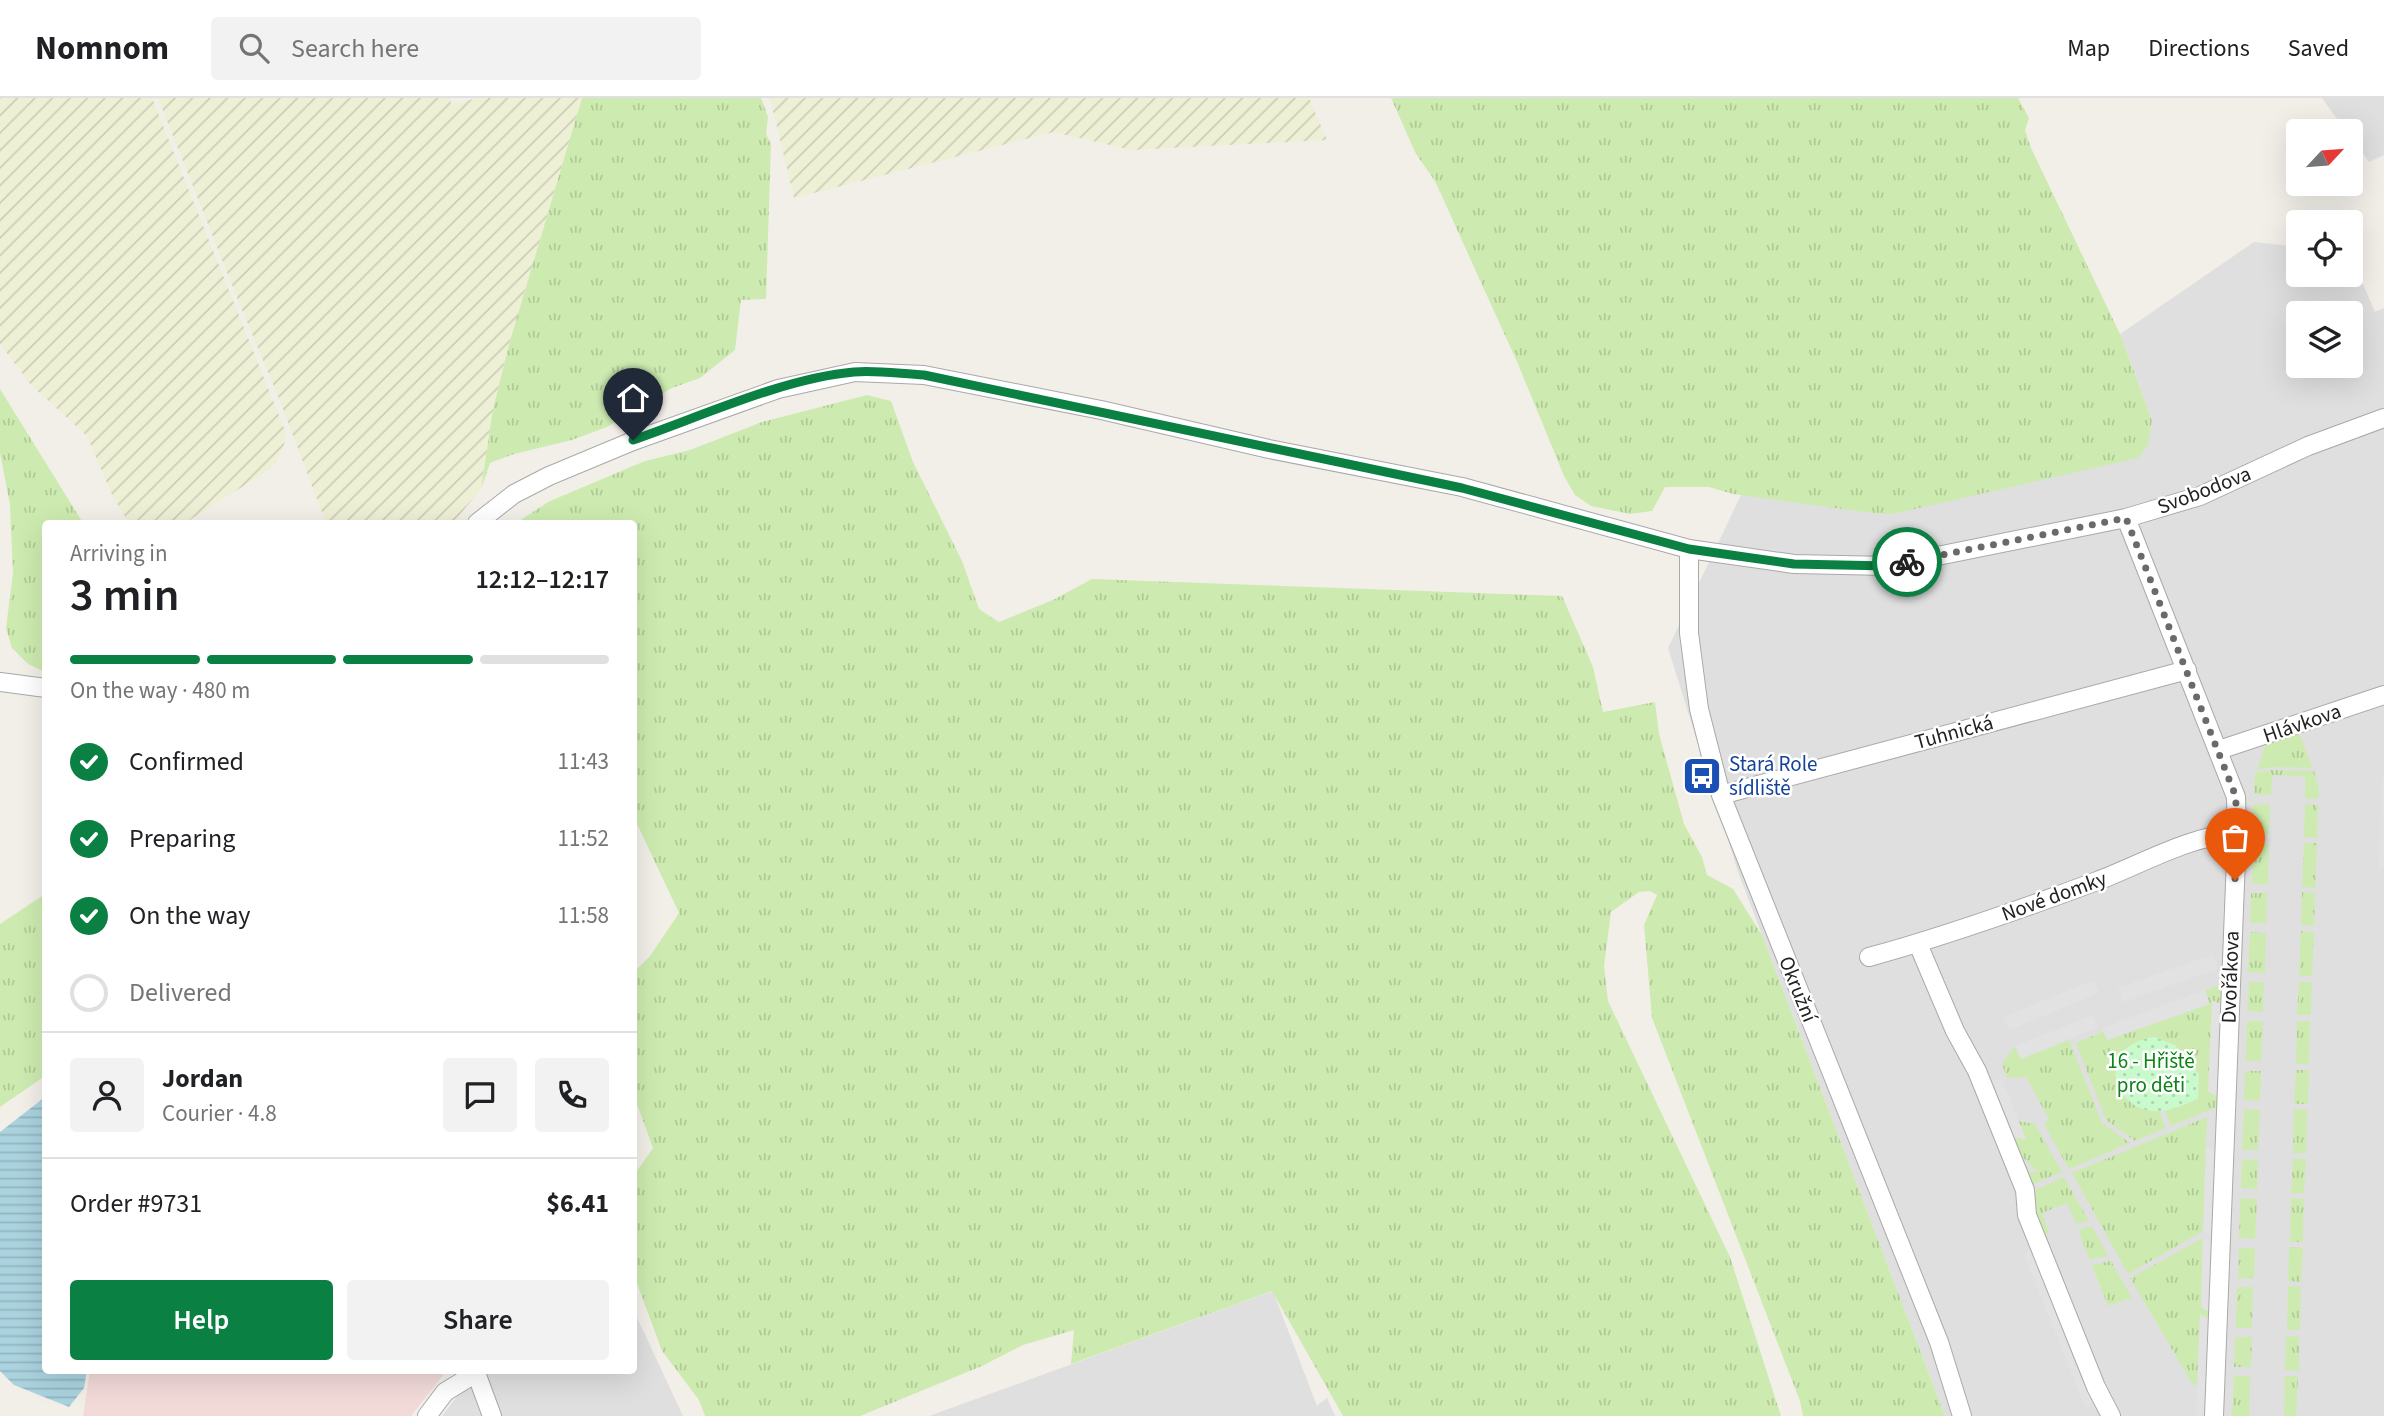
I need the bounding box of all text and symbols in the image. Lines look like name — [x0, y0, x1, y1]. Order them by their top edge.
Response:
search box — [211, 17, 701, 80]
text: Nomnom — [35, 25, 169, 72]
icon: search — [235, 29, 273, 67]
text: Search here — [291, 30, 419, 67]
text: Map — [2067, 31, 2110, 66]
text: Directions — [2148, 31, 2250, 66]
text: Saved — [2288, 31, 2349, 66]
north arrow — [2286, 119, 2362, 196]
map controls — [2286, 119, 2363, 378]
button: locate — [2286, 210, 2363, 287]
button: layers — [2286, 301, 2363, 378]
pin — [603, 368, 663, 440]
icon: home — [614, 379, 652, 417]
street label: Svobodova — [2153, 458, 2255, 522]
courier — [1872, 527, 1942, 597]
text: Arriving in — [70, 537, 168, 570]
icon: bike — [1888, 543, 1926, 581]
text: 12:12–12:17 — [476, 561, 609, 598]
text: 3 min — [70, 563, 179, 628]
text: On the way · 480 m — [70, 674, 250, 707]
street label: Hlávkova — [2259, 696, 2345, 750]
street label: Tuhnická — [1911, 707, 1997, 757]
icon: check — [70, 743, 108, 781]
text: Confirmed — [129, 743, 244, 780]
text: 11:43 — [558, 745, 609, 778]
place label: Stará Role sídliště — [1729, 749, 1817, 803]
bus stop icon: Stará Role sídliště — [1681, 755, 1723, 797]
pin — [2205, 808, 2265, 880]
icon: bag — [2216, 819, 2254, 857]
icon: check — [70, 820, 108, 858]
text: Preparing — [129, 820, 235, 857]
text: 11:52 — [558, 822, 609, 855]
street label: Nové domky — [1997, 863, 2111, 929]
icon: check — [70, 897, 108, 935]
text: On the way — [129, 897, 250, 934]
text: 11:58 — [558, 899, 609, 932]
street label: Dvořákova — [2213, 930, 2247, 1024]
street label: Okružní — [1771, 952, 1825, 1027]
text: Delivered — [129, 974, 232, 1011]
park label: 16 - Hřiště pro děti — [2107, 1046, 2195, 1100]
button: person — [70, 1058, 144, 1132]
button: chat — [443, 1058, 517, 1132]
button: phone — [535, 1058, 609, 1132]
text: Jordan — [162, 1060, 243, 1097]
text: Courier · 4.8 — [162, 1097, 277, 1130]
text: Order #9731 — [70, 1185, 202, 1222]
text: $6.41 — [546, 1185, 609, 1222]
button: Help — [70, 1280, 333, 1360]
button: Share — [347, 1280, 609, 1360]

